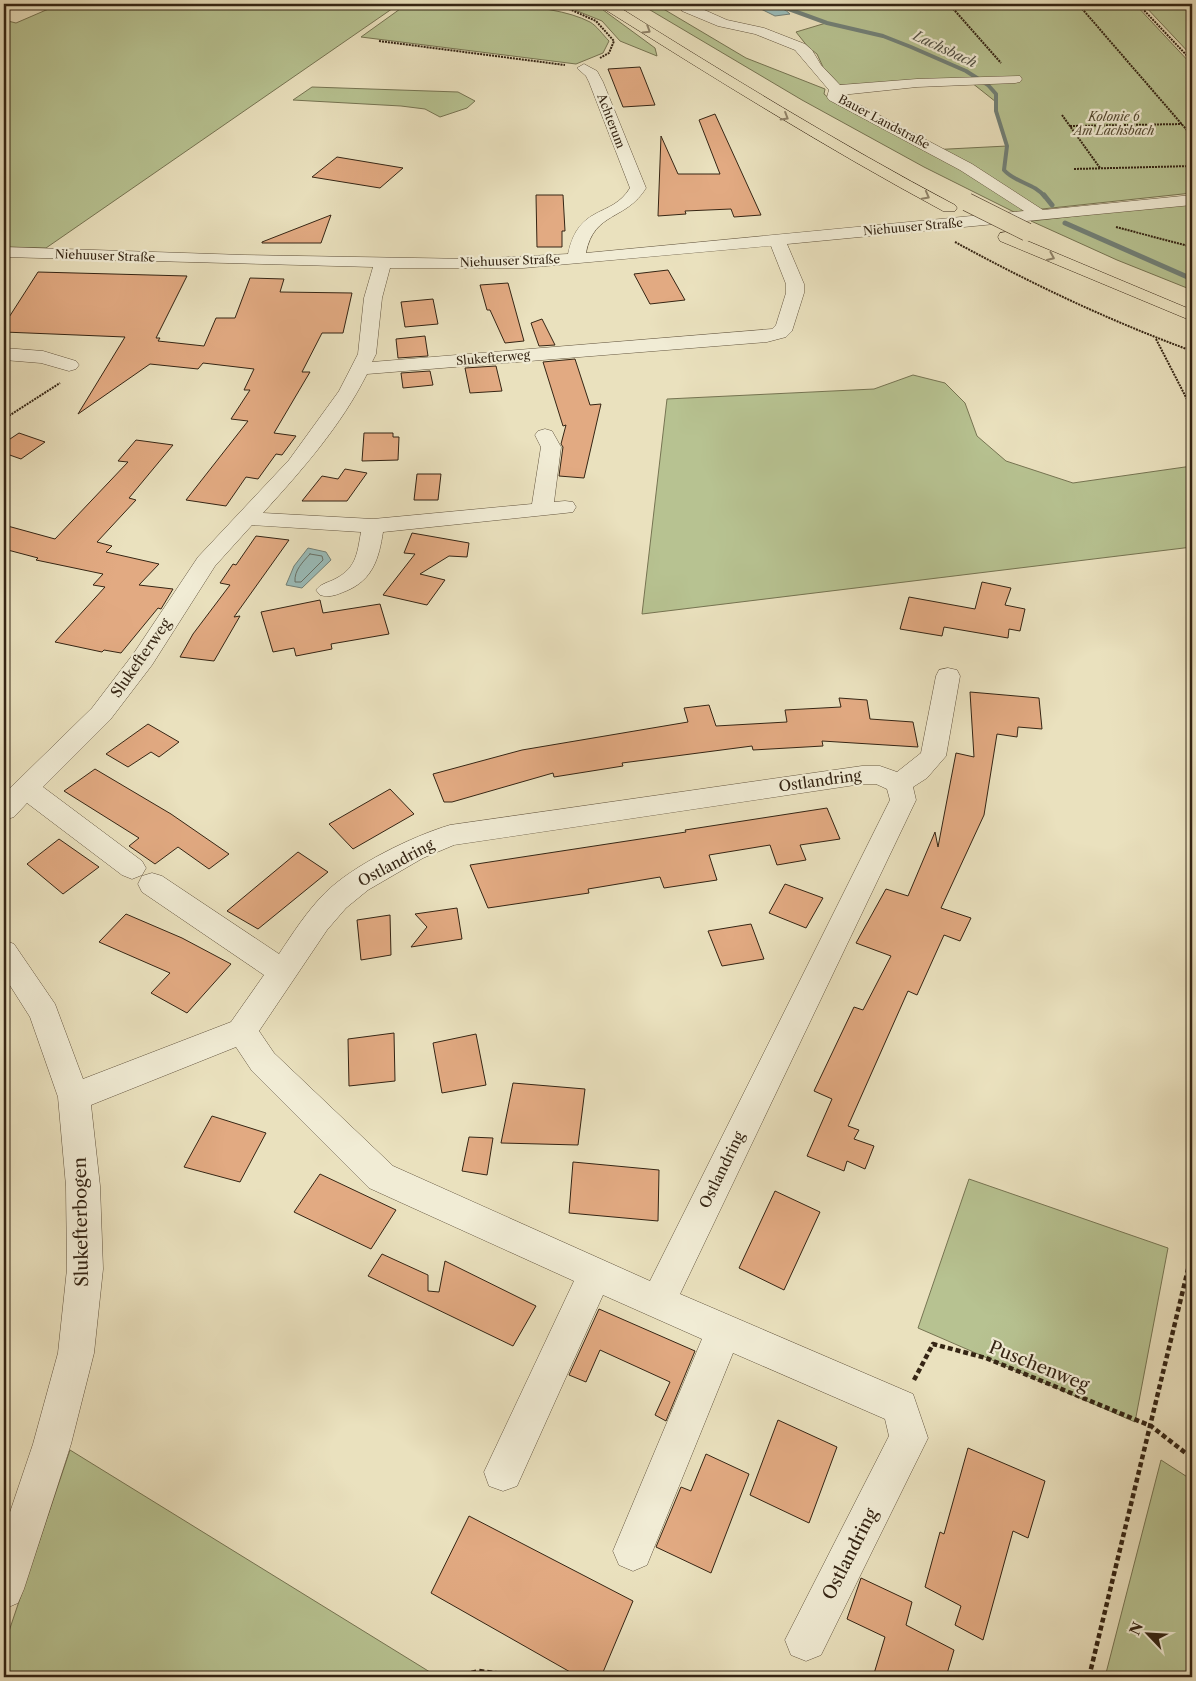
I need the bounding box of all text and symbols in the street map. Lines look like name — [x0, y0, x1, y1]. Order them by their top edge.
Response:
one-way arrow — [642, 24, 651, 33]
water label: Lachsbach — [909, 26, 980, 72]
street label: Achterum — [594, 91, 629, 150]
street label: Bauer Landstraße — [836, 91, 933, 152]
park label: Kolonie 6 Am Lachsbach — [1072, 109, 1154, 138]
one-way arrow — [779, 110, 788, 120]
one-way arrow — [921, 190, 930, 200]
street label: Niehuuser Straße — [862, 215, 964, 238]
street label: Niehuuser Straße — [55, 246, 156, 265]
one-way arrow — [1046, 250, 1055, 261]
street label: Niehuuser Straße — [460, 251, 561, 270]
street label: Slukefterweg — [455, 347, 531, 368]
street label: Slukefterweg — [106, 614, 175, 701]
street label: Ostlandring — [777, 765, 863, 796]
street label: Ostlandring — [355, 835, 437, 890]
street label: Ostlandring — [695, 1128, 748, 1211]
street label: Slukefterbogen — [69, 1157, 93, 1287]
street label: Puschenweg — [986, 1336, 1093, 1396]
street label: Ostlandring — [818, 1504, 883, 1604]
north arrow — [1124, 1608, 1174, 1658]
text: N — [1125, 1619, 1147, 1638]

